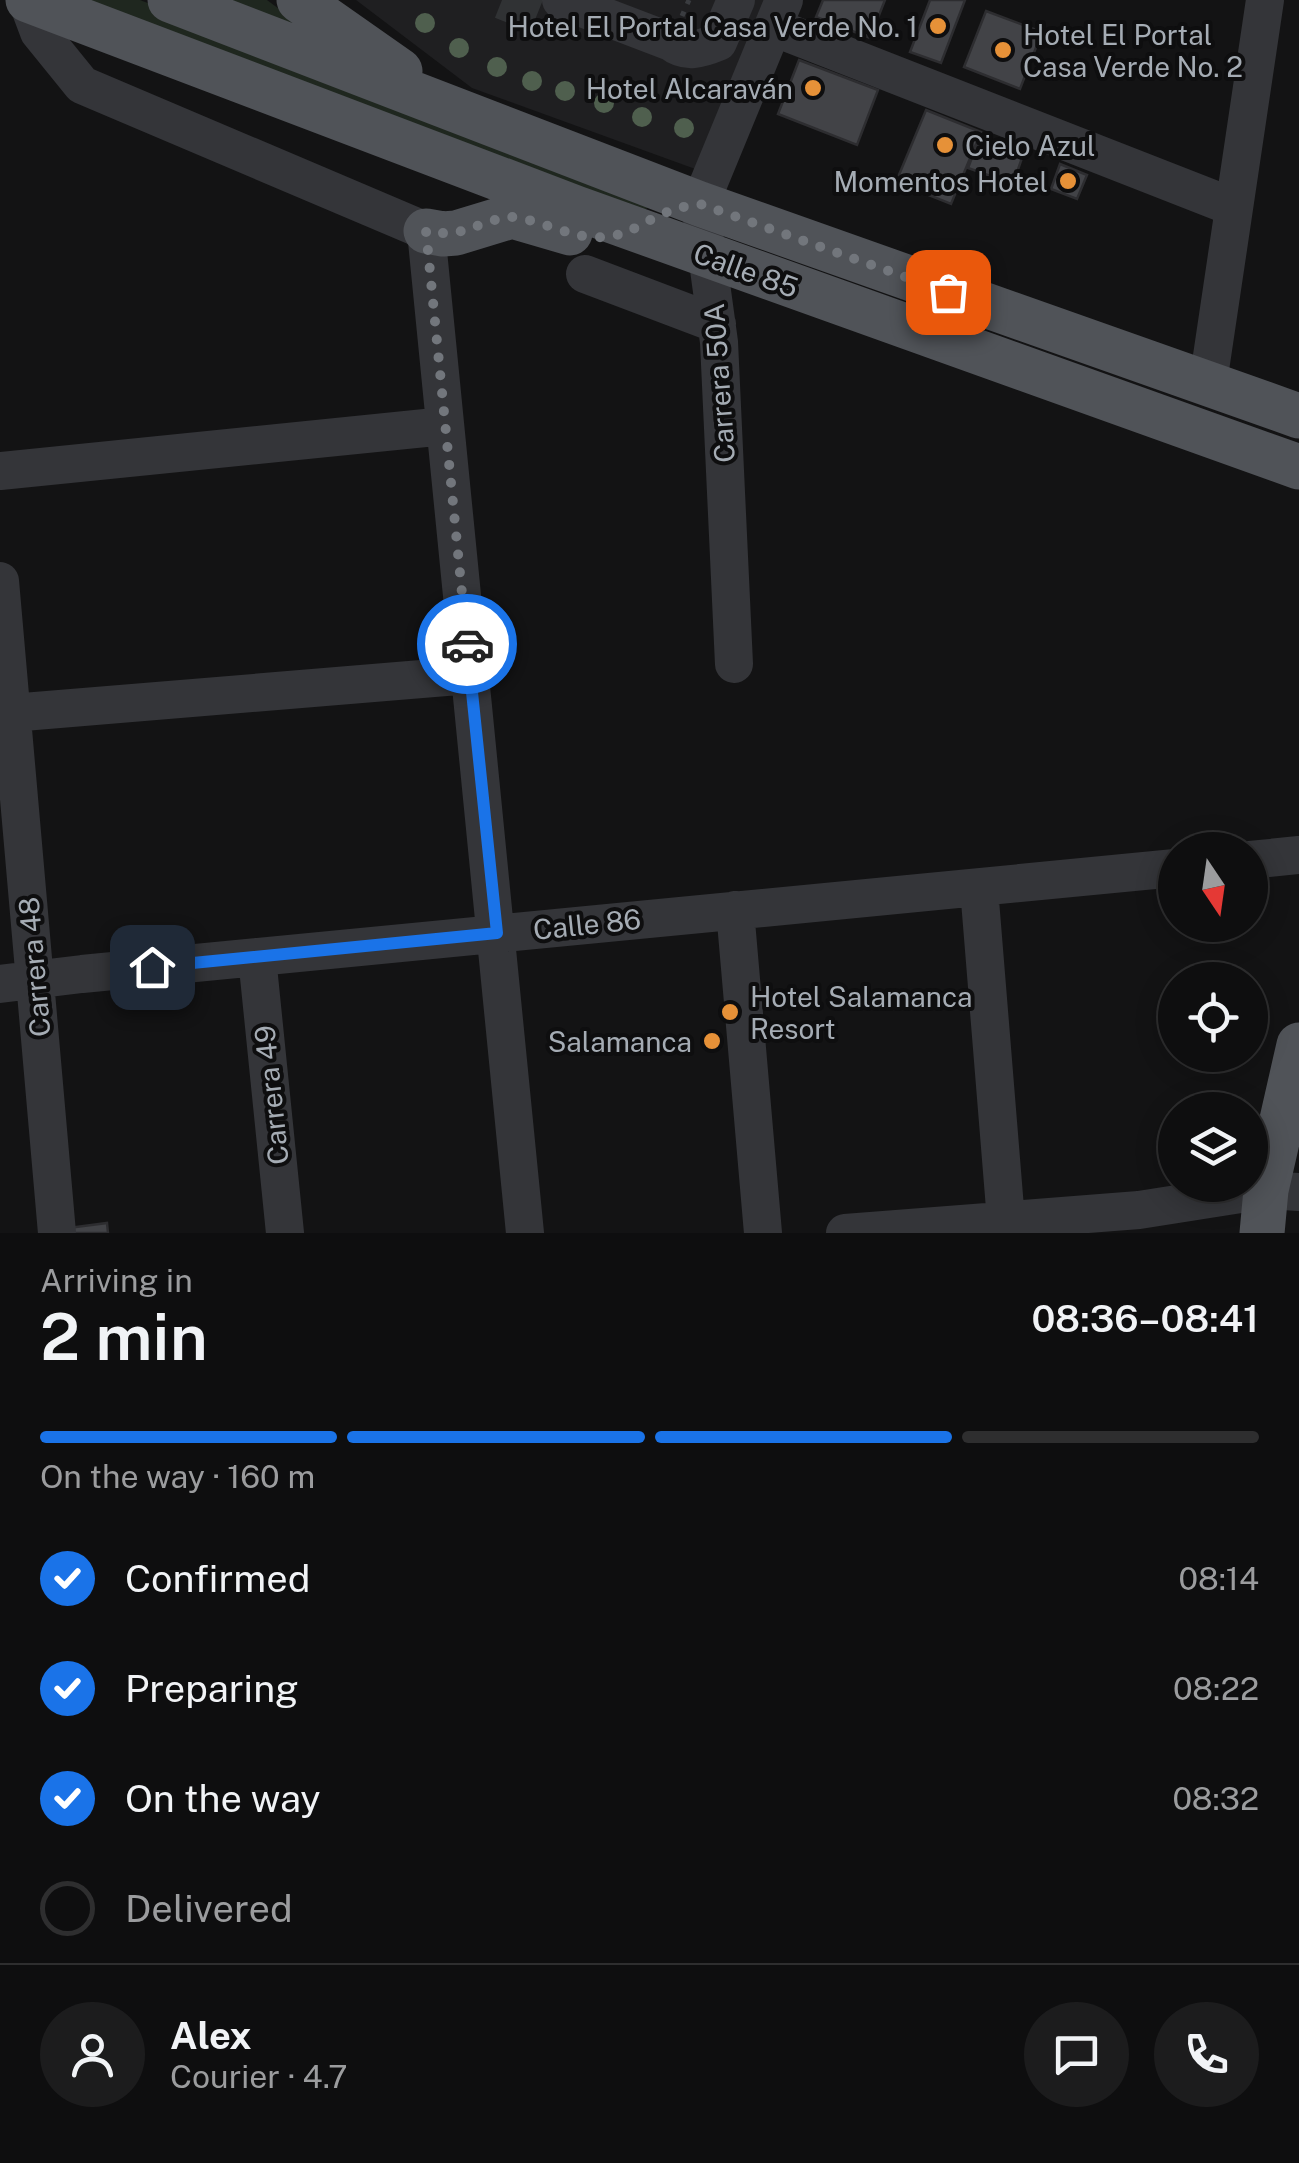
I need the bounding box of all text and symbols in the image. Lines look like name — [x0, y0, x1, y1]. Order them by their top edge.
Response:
place label: Hotel El Portal Casa Verde No. 1 — [507, 10, 918, 43]
marker: Hotel El Portal Casa Verde No. 1 — [927, 15, 949, 37]
place label: Hotel El Portal Casa Verde No. 2 — [1023, 18, 1243, 83]
marker: Hotel El Portal Casa Verde No. 2 — [992, 39, 1014, 61]
place label: Hotel Alcaraván — [586, 72, 793, 105]
marker: Hotel Alcaraván — [802, 77, 824, 99]
place label: Cielo Azul — [965, 129, 1096, 162]
marker: Cielo Azul — [934, 134, 956, 156]
place label: Momentos Hotel — [833, 165, 1048, 198]
marker: Momentos Hotel — [1057, 170, 1079, 192]
street label: Calle 85 — [689, 236, 803, 304]
pin — [906, 250, 991, 335]
icon: bag — [921, 265, 976, 320]
street label: Carrera 50A — [697, 302, 741, 464]
courier — [417, 594, 517, 694]
icon: car — [440, 617, 495, 672]
north arrow — [1158, 832, 1268, 942]
map controls — [1158, 832, 1268, 1202]
street label: Carrera 48 — [11, 896, 57, 1038]
street label: Calle 86 — [531, 902, 643, 946]
pin — [110, 925, 195, 1010]
icon: home — [125, 940, 180, 995]
button: locate — [1158, 962, 1268, 1072]
place label: Hotel Salamanca Resort — [750, 980, 972, 1045]
marker: Hotel Salamanca Resort — [719, 1001, 741, 1023]
street label: Carrera 49 — [247, 1024, 295, 1166]
place label: Salamanca — [548, 1025, 692, 1058]
marker: Salamanca — [701, 1030, 723, 1052]
button: layers — [1158, 1092, 1268, 1202]
text: Arriving in — [40, 1262, 193, 1299]
text: 08:36–08:41 — [1031, 1296, 1259, 1341]
text: 2 min — [40, 1298, 208, 1375]
text: On the way · 160 m — [40, 1458, 315, 1495]
icon: check — [40, 1551, 95, 1606]
text: Confirmed — [125, 1556, 310, 1601]
text: 08:14 — [1179, 1560, 1259, 1597]
icon: check — [40, 1661, 95, 1716]
text: Preparing — [125, 1666, 299, 1711]
text: 08:22 — [1173, 1670, 1259, 1707]
icon: check — [40, 1771, 95, 1826]
text: On the way — [125, 1776, 321, 1821]
text: 08:32 — [1172, 1780, 1259, 1817]
text: Delivered — [125, 1886, 293, 1931]
button: person — [40, 2002, 145, 2107]
button: chat — [1024, 2002, 1129, 2107]
button: phone — [1154, 2002, 1259, 2107]
text: Alex — [170, 2013, 252, 2058]
text: Courier · 4.7 — [170, 2058, 347, 2095]

